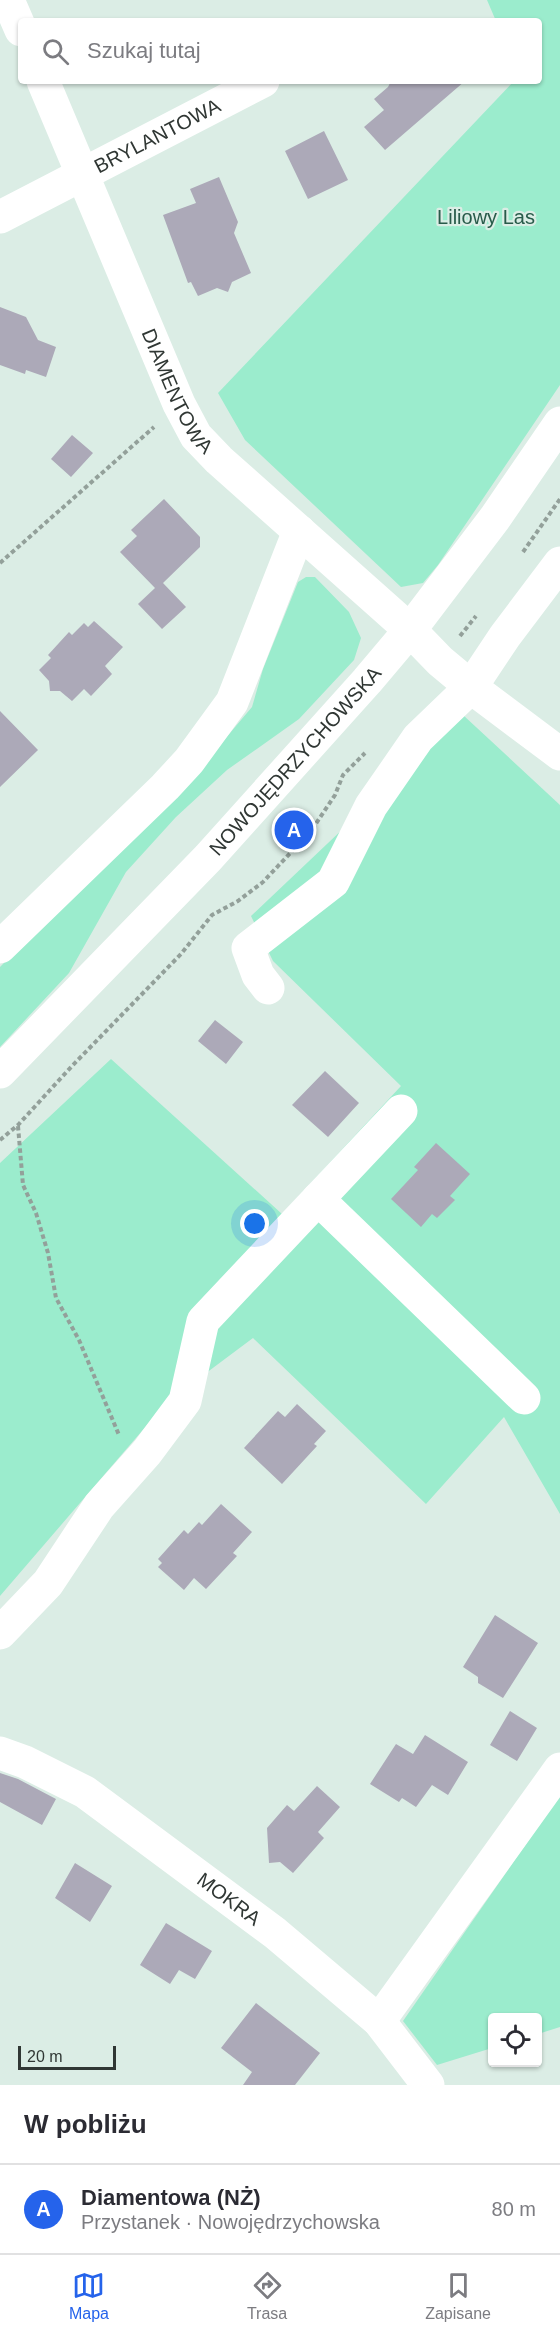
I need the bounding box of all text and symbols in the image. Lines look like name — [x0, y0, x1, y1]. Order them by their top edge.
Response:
search box — [18, 18, 542, 84]
icon: search — [39, 35, 72, 68]
text: Szukaj tutaj — [87, 38, 201, 63]
street label: BRYLANTOWA — [91, 94, 224, 177]
park label: Liliowy Las — [437, 206, 535, 228]
street label: DIAMENTOWA — [137, 325, 218, 458]
street label: NOWOJĘDRZYCHOWSKA — [204, 661, 386, 859]
pin: A — [274, 808, 314, 852]
your location — [240, 1209, 269, 1238]
street label: MOKRA — [193, 1868, 266, 1930]
map controls — [488, 2013, 542, 2067]
button: locate — [488, 2013, 542, 2067]
scale bar — [18, 2043, 116, 2070]
text: 20 m — [27, 2048, 63, 2065]
text: W pobliżu — [24, 2109, 147, 2139]
text: Diamentowa (NŻ) — [81, 2185, 261, 2210]
text: A — [36, 2198, 51, 2220]
text: 80 m — [492, 2198, 536, 2220]
text: Przystanek · Nowojędrzychowska — [81, 2211, 380, 2233]
tab: Mapa — [69, 2269, 109, 2323]
tab: Trasa — [247, 2269, 287, 2323]
tab: Zapisane — [425, 2269, 491, 2323]

